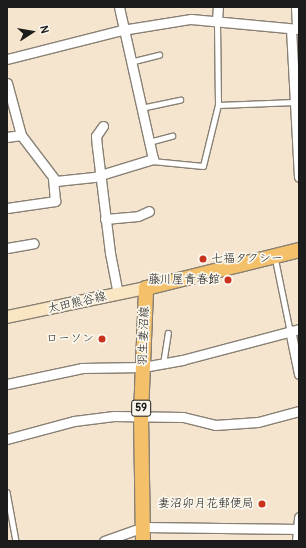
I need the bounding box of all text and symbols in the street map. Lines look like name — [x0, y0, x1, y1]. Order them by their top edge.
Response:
north arrow — [12, 12, 52, 52]
text: N — [37, 24, 51, 34]
place label: 七福タクシー — [211, 252, 283, 266]
marker: 七福タクシー — [198, 254, 208, 264]
place label: 藤川屋青春館 — [148, 273, 220, 287]
marker: 藤川屋青春館 — [223, 275, 233, 285]
street label: 太田熊谷線 — [46, 289, 108, 317]
street label: 羽生妻沼線 — [136, 306, 152, 366]
place label: ローソン — [46, 332, 94, 346]
marker: ローソン — [97, 334, 107, 344]
road number: 59 — [131, 399, 151, 417]
place label: 妻沼卯月花郵便局 — [158, 497, 254, 511]
marker: 妻沼卯月花郵便局 — [257, 499, 267, 509]

